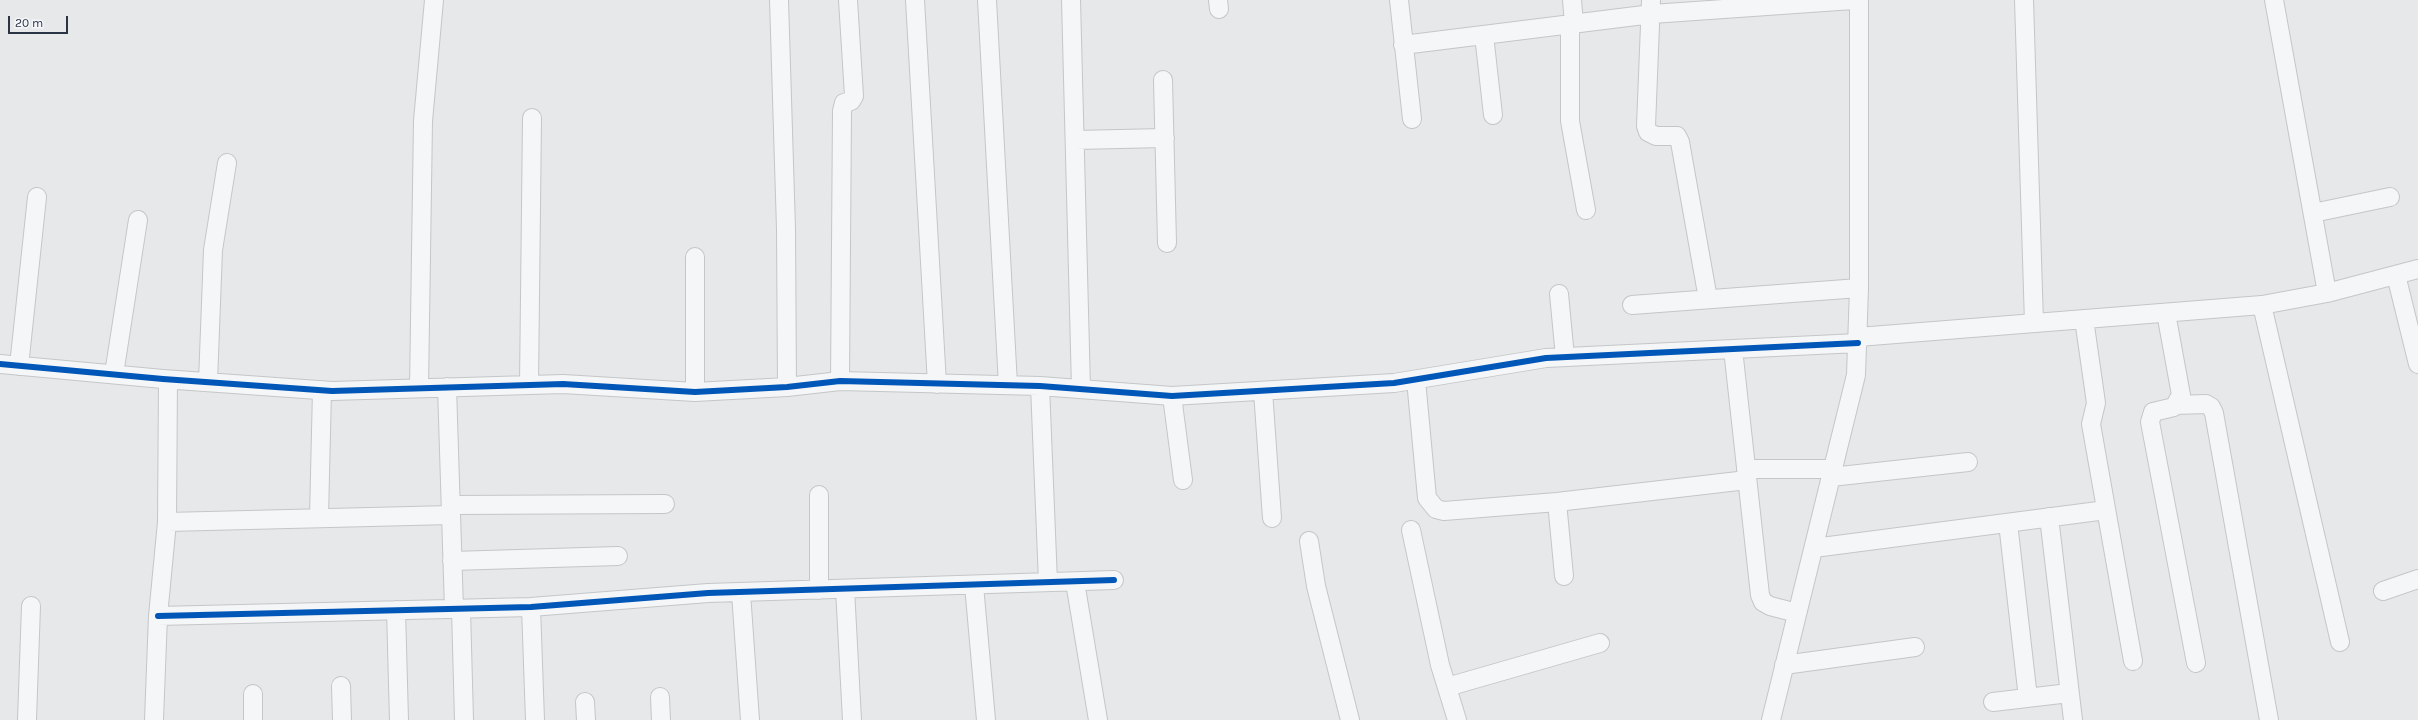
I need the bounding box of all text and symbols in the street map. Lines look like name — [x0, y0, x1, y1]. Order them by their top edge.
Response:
scale bar — [10, 8, 70, 34]
text: 20 m — [15, 16, 43, 30]

